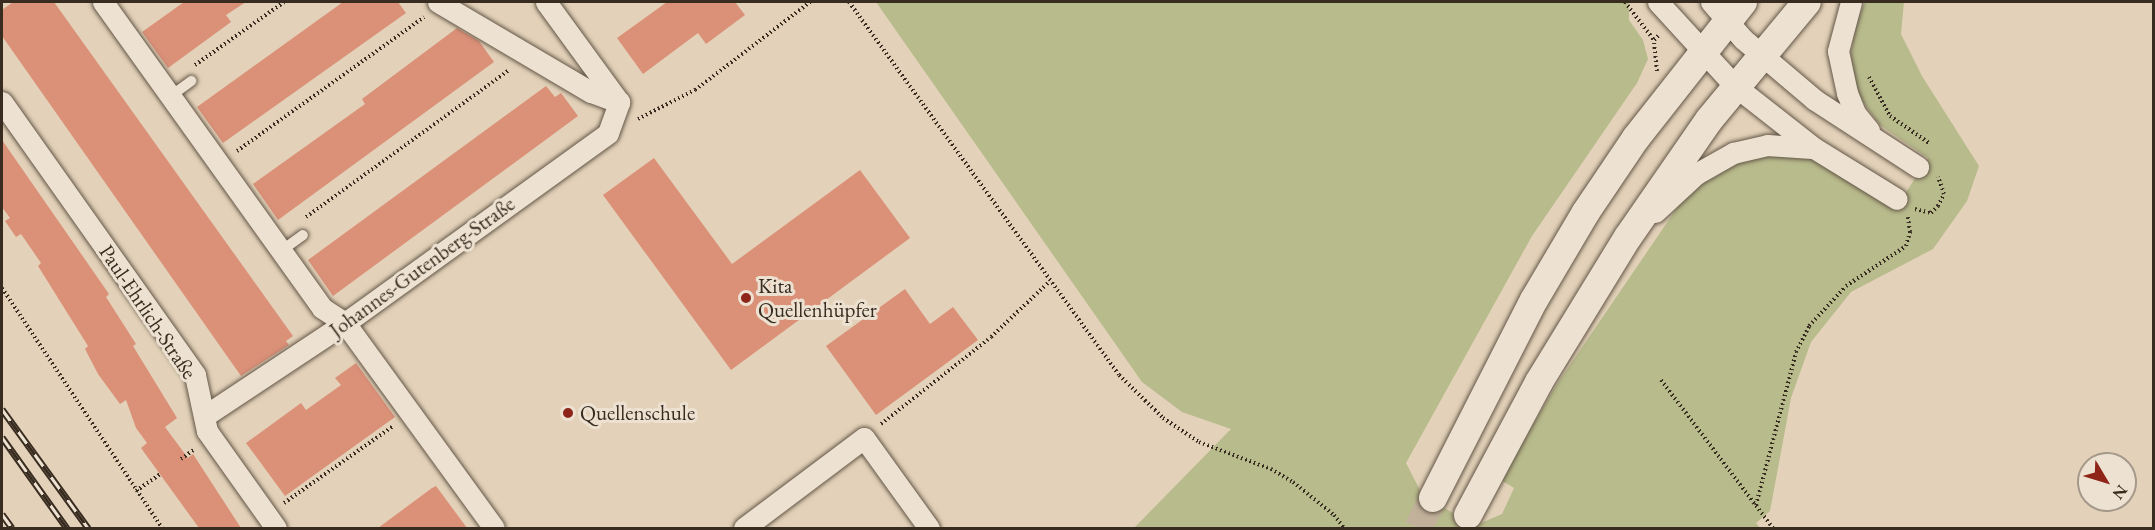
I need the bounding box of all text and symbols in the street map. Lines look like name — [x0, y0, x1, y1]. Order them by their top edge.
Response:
street label: Johannes-Gutenberg-Straße — [324, 191, 520, 343]
street label: Paul-Ehrlich-Straße — [94, 240, 202, 384]
place label: Kita Quellenhüpfer — [758, 273, 877, 323]
marker: Kita Quellenhüpfer — [739, 291, 753, 305]
place label: Quellenschule — [580, 400, 695, 426]
marker: Quellenschule — [561, 406, 575, 420]
north arrow — [2077, 452, 2137, 512]
text: N — [2108, 481, 2132, 504]

